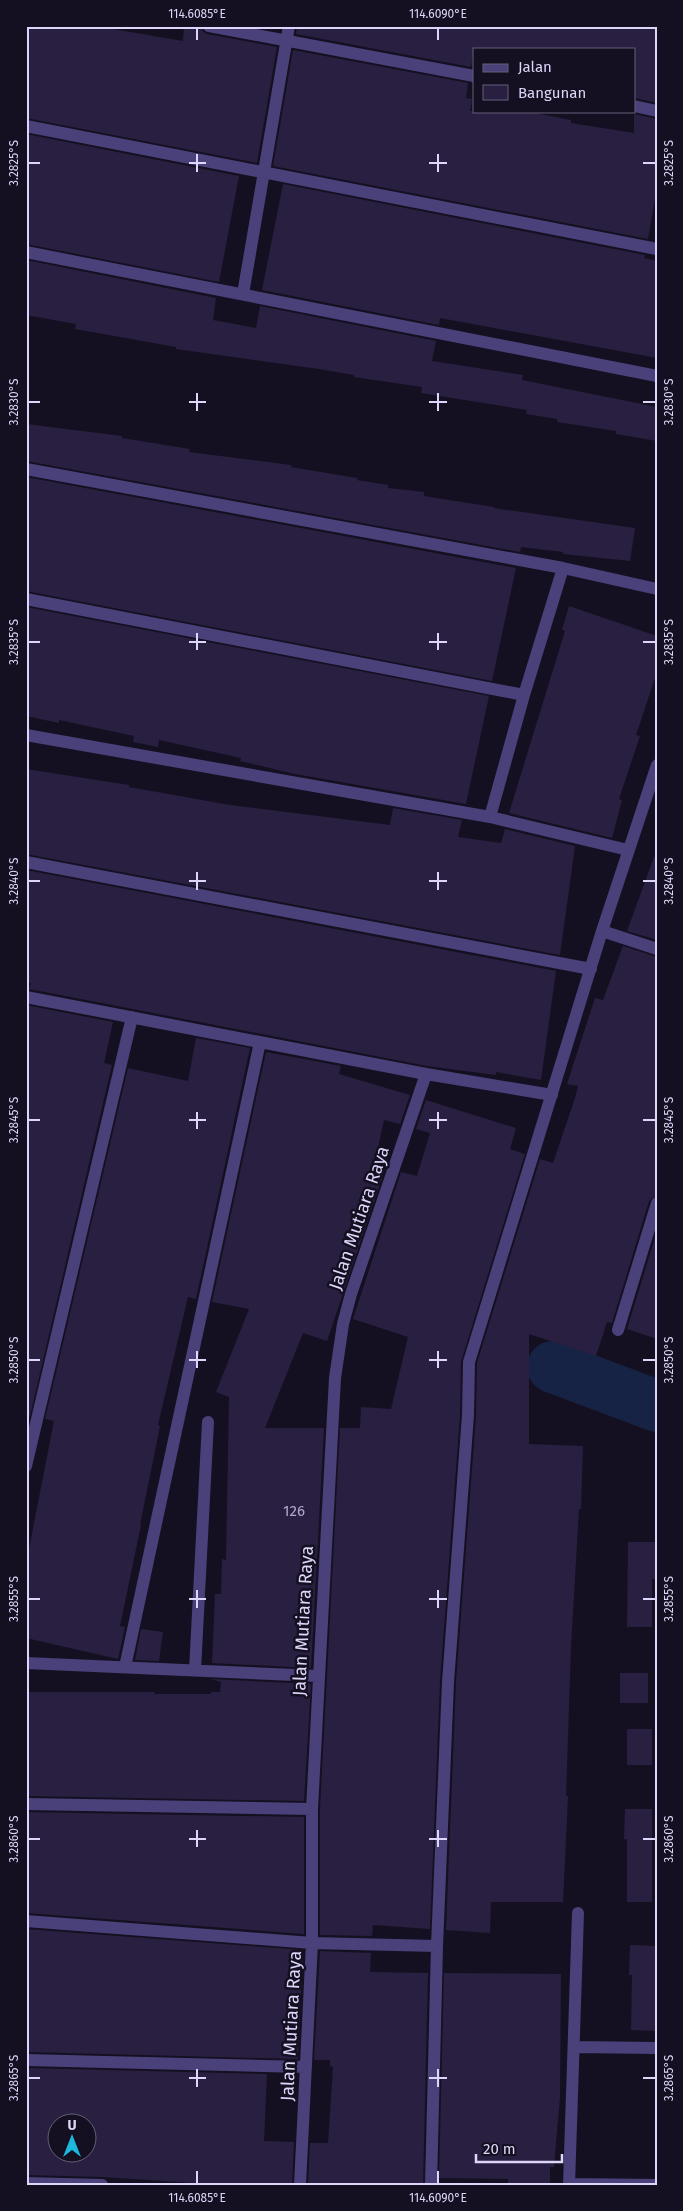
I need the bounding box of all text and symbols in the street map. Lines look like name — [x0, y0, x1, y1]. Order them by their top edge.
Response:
text: 114.6085°E — [168, 7, 226, 21]
text: 114.6090°E — [409, 7, 467, 21]
legend — [473, 48, 636, 112]
text: Jalan — [518, 58, 552, 76]
text: Bangunan — [518, 84, 586, 102]
text: 3.2825°S — [7, 140, 21, 186]
text: 3.2825°S — [662, 140, 676, 186]
text: 3.2830°S — [7, 378, 21, 425]
text: 3.2830°S — [662, 378, 676, 425]
text: 3.2835°S — [7, 618, 21, 665]
text: 3.2835°S — [662, 618, 676, 665]
text: 3.2840°S — [7, 857, 21, 905]
text: 3.2840°S — [662, 857, 676, 905]
text: 3.2845°S — [7, 1096, 21, 1143]
text: 3.2845°S — [662, 1096, 676, 1143]
street label: Jalan Mutiara Raya — [324, 1143, 394, 1293]
text: 3.2850°S — [7, 1336, 21, 1383]
text: 3.2850°S — [662, 1336, 676, 1383]
house number: 126 — [283, 1502, 305, 1520]
street label: Jalan Mutiara Raya — [288, 1545, 318, 1697]
text: 3.2855°S — [7, 1576, 21, 1622]
text: 3.2855°S — [662, 1576, 676, 1622]
text: 3.2860°S — [7, 1815, 21, 1863]
text: 3.2860°S — [662, 1815, 676, 1863]
street label: Jalan Mutiara Raya — [276, 1950, 306, 2102]
text: 3.2865°S — [7, 2054, 21, 2101]
text: 3.2865°S — [662, 2054, 676, 2101]
north arrow — [48, 2114, 98, 2164]
text: U — [67, 2117, 77, 2134]
scale bar — [476, 2131, 562, 2163]
text: 20 m — [483, 2140, 516, 2158]
text: 114.6085°E — [168, 2191, 226, 2205]
text: 114.6090°E — [409, 2191, 467, 2205]

